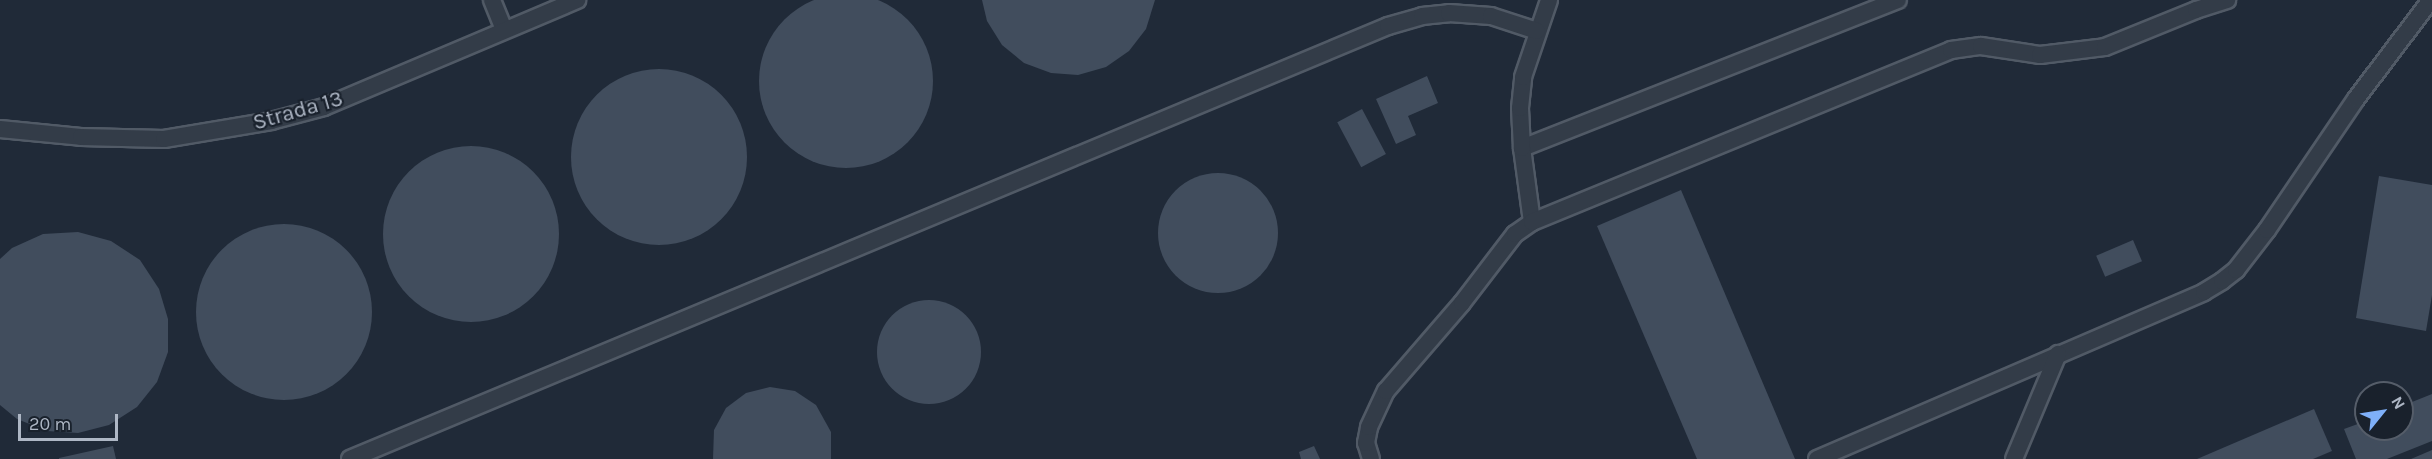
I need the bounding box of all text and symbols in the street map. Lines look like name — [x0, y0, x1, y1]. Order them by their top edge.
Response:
street label: Strada 13 — [250, 86, 346, 136]
north arrow — [2354, 381, 2414, 441]
text: N — [2387, 393, 2409, 412]
scale bar — [21, 402, 122, 440]
text: 20 m — [29, 413, 71, 435]

